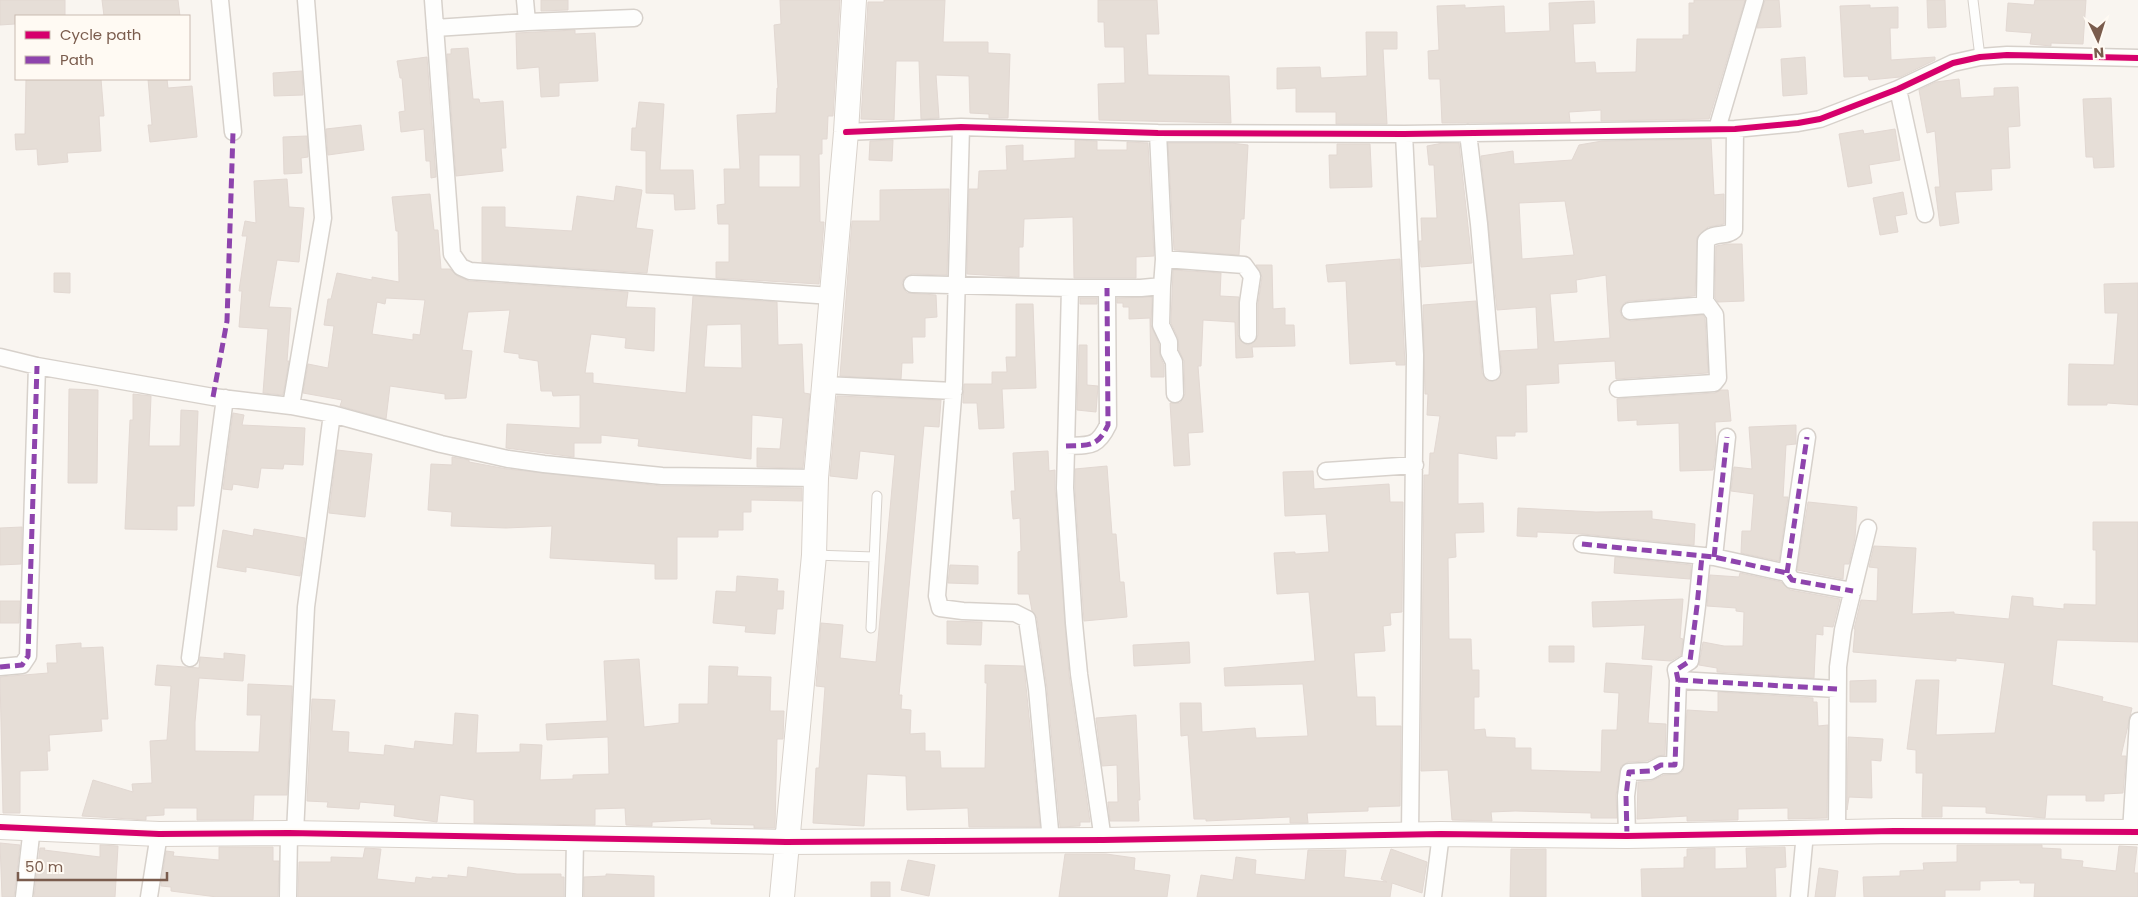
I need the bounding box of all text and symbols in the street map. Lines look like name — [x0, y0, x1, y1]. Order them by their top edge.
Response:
legend — [15, 15, 190, 80]
north arrow — [2073, 15, 2123, 65]
text: Cycle path — [60, 24, 141, 45]
text: N — [2093, 43, 2105, 63]
text: Path — [60, 49, 94, 70]
scale bar — [18, 850, 166, 882]
text: 50 m — [25, 856, 63, 877]

